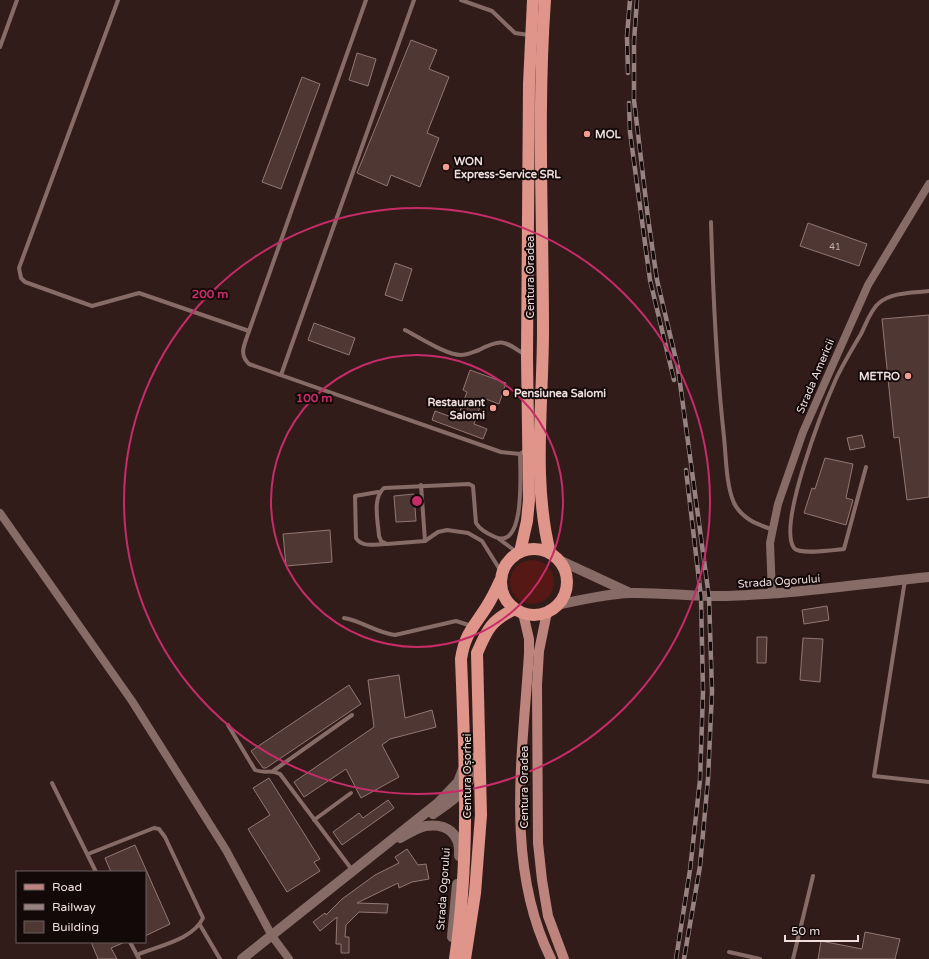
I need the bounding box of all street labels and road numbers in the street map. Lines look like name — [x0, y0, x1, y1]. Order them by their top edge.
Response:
street label: Centura Oradea — [524, 236, 537, 319]
street label: Strada Americii — [794, 337, 837, 415]
street label: Strada Ogorului — [737, 572, 821, 591]
street label: Centura Oșorhei — [461, 733, 474, 819]
street label: Centura Oradea — [518, 746, 531, 829]
street label: Strada Ogorului — [434, 847, 453, 931]

